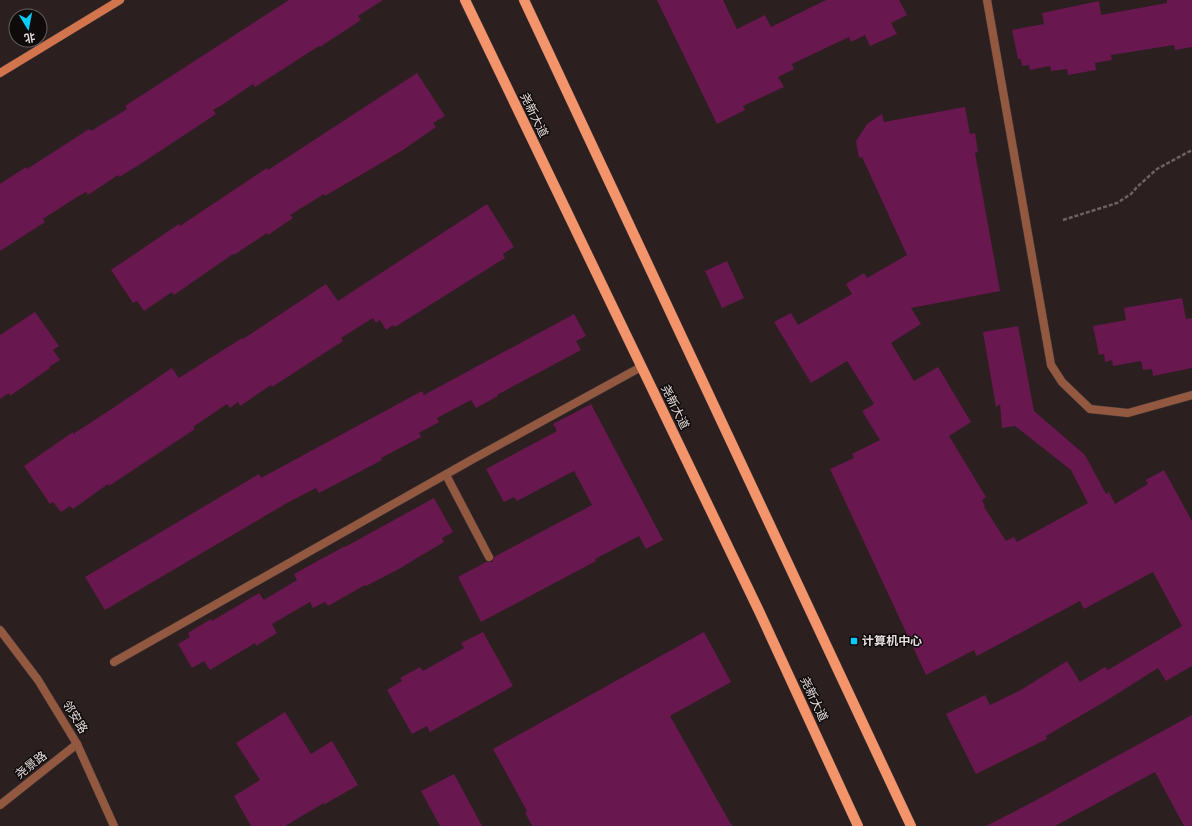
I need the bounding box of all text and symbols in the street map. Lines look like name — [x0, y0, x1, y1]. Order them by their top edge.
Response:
north arrow — [8, 8, 48, 48]
text: 北 — [23, 30, 36, 46]
street label: 尧新大道 — [517, 90, 552, 140]
street label: 尧新大道 — [658, 382, 693, 432]
place label: 计算机中心 — [862, 633, 922, 648]
marker: 计算机中心 — [849, 636, 859, 646]
street label: 尧新大道 — [798, 674, 831, 724]
street label: 邻安路 — [60, 697, 91, 736]
street label: 尧景路 — [12, 748, 49, 782]

